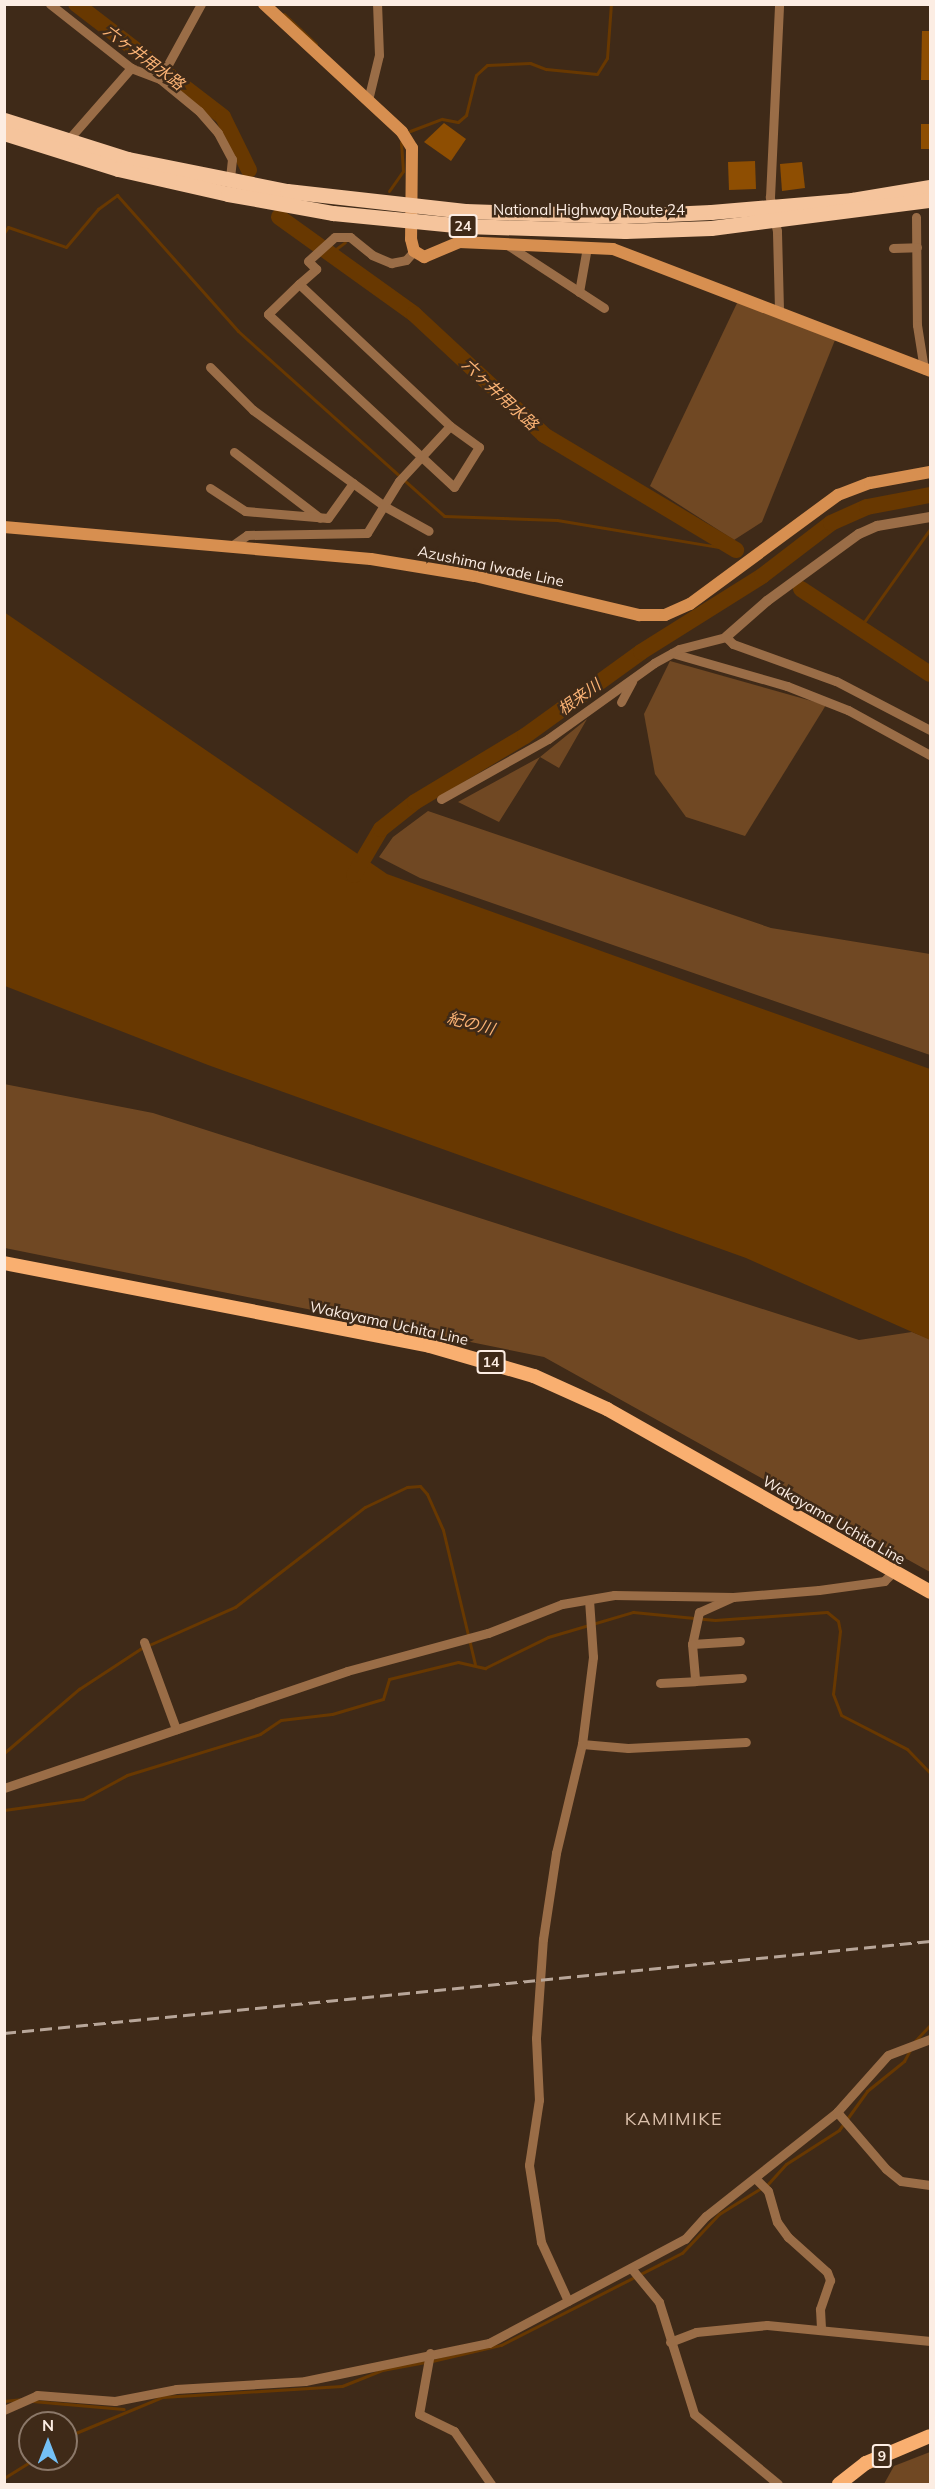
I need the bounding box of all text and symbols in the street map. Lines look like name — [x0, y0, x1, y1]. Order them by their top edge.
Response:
water label: 六ヶ井用水路 — [100, 20, 188, 94]
street label: National Highway Route 24 — [493, 201, 685, 219]
road number: 24 — [448, 215, 478, 237]
water label: 六ヶ井用水路 — [458, 354, 542, 434]
street label: Azushima Iwade Line — [416, 542, 566, 590]
water label: 根来川 — [554, 675, 604, 719]
water label: 紀の川 — [445, 1008, 497, 1038]
street label: Wakayama Uchita Line — [308, 1297, 470, 1349]
road number: 14 — [476, 1351, 506, 1373]
street label: Wakayama Uchita Line — [759, 1472, 909, 1568]
district label: KAMIMIKE — [625, 2108, 723, 2130]
north arrow — [18, 2411, 78, 2471]
text: N — [42, 2415, 54, 2435]
road number: 9 — [872, 2445, 892, 2467]

